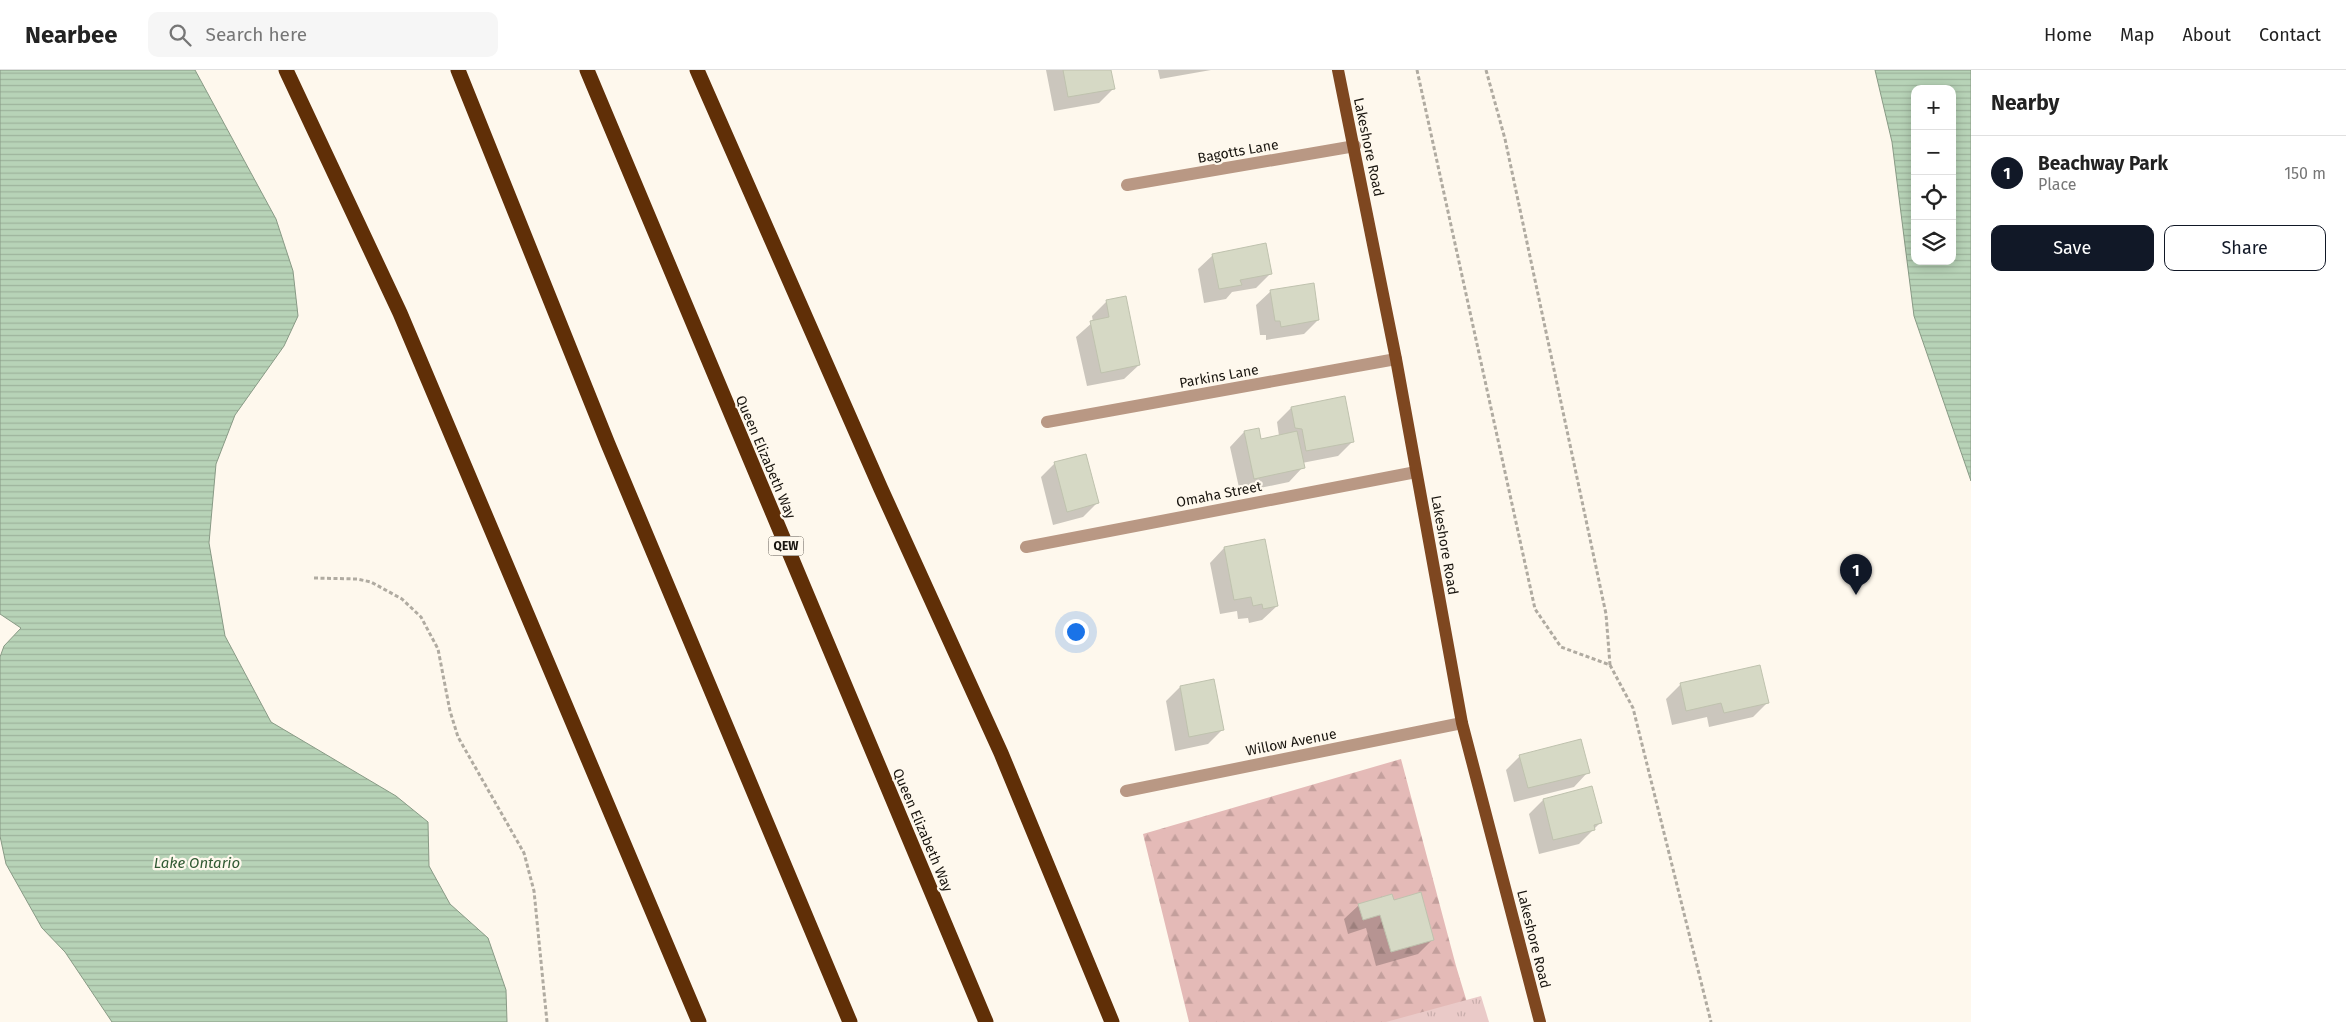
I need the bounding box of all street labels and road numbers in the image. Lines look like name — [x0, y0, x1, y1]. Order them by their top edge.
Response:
street label: Lakeshore Road — [1350, 96, 1387, 198]
street label: Bagotts Lane — [1196, 136, 1280, 167]
street label: Parkins Lane — [1178, 361, 1260, 392]
street label: Queen Elizabeth Way — [732, 393, 799, 522]
street label: Omaha Street — [1175, 478, 1264, 511]
street label: Lakeshore Road — [1427, 494, 1462, 596]
road number: QEW — [768, 536, 804, 556]
street label: Willow Avenue — [1244, 725, 1338, 760]
street label: Queen Elizabeth Way — [889, 766, 956, 895]
street label: Lakeshore Road — [1513, 888, 1554, 990]

